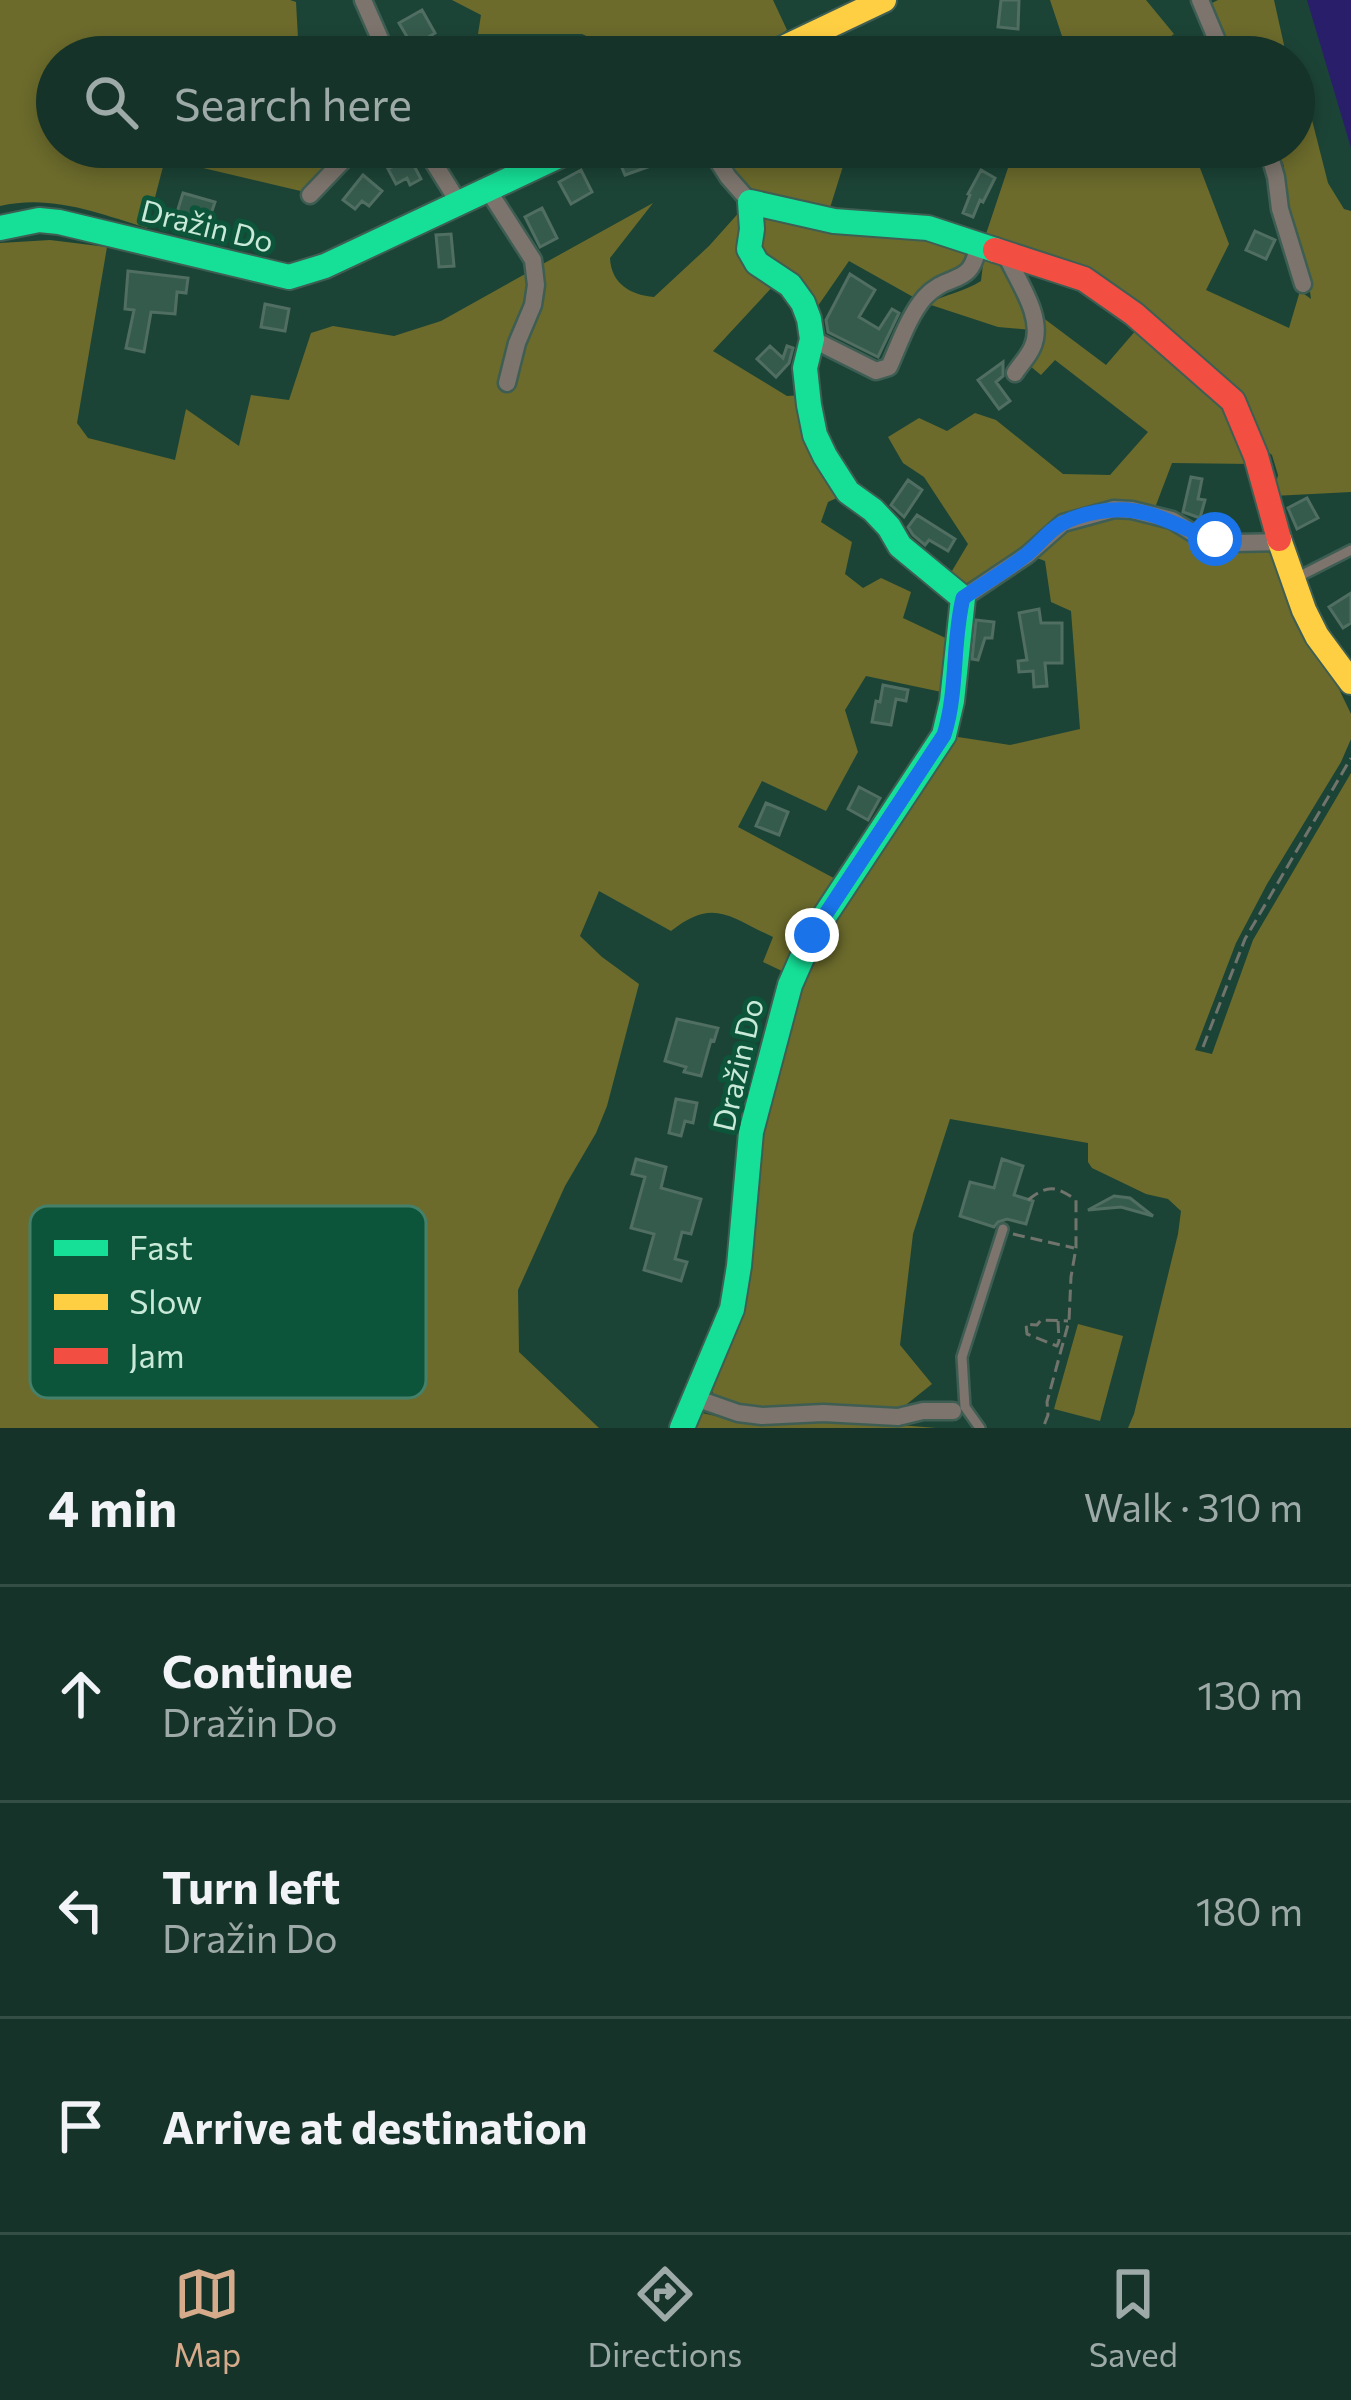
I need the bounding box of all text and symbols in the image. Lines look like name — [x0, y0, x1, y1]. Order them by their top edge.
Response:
search box — [36, 36, 1315, 168]
icon: search — [78, 69, 144, 135]
text: Search here — [174, 75, 412, 130]
street label: Dražin Do — [138, 190, 278, 259]
route start — [1188, 512, 1242, 566]
route end — [785, 908, 839, 962]
street label: Dražin Do — [703, 994, 770, 1134]
legend — [30, 1206, 426, 1398]
text: Fast — [129, 1226, 193, 1267]
text: Slow — [129, 1280, 202, 1321]
text: Jam — [129, 1334, 185, 1375]
text: 4 min — [48, 1475, 177, 1538]
text: Walk · 310 m — [1084, 1482, 1303, 1530]
text: Continue — [162, 1642, 353, 1697]
icon: ahead — [48, 1661, 114, 1727]
text: 130 m — [1197, 1670, 1303, 1718]
text: Dražin Do — [162, 1697, 338, 1745]
text: Turn left — [162, 1858, 340, 1913]
icon: left — [48, 1877, 114, 1943]
text: 180 m — [1196, 1886, 1303, 1934]
text: Dražin Do — [162, 1913, 338, 1961]
icon: arrive — [48, 2093, 114, 2159]
text: Arrive at destination — [162, 2098, 588, 2153]
tab: Map — [173, 2261, 241, 2374]
tab: Directions — [588, 2261, 742, 2374]
tab: Saved — [1089, 2261, 1178, 2374]

